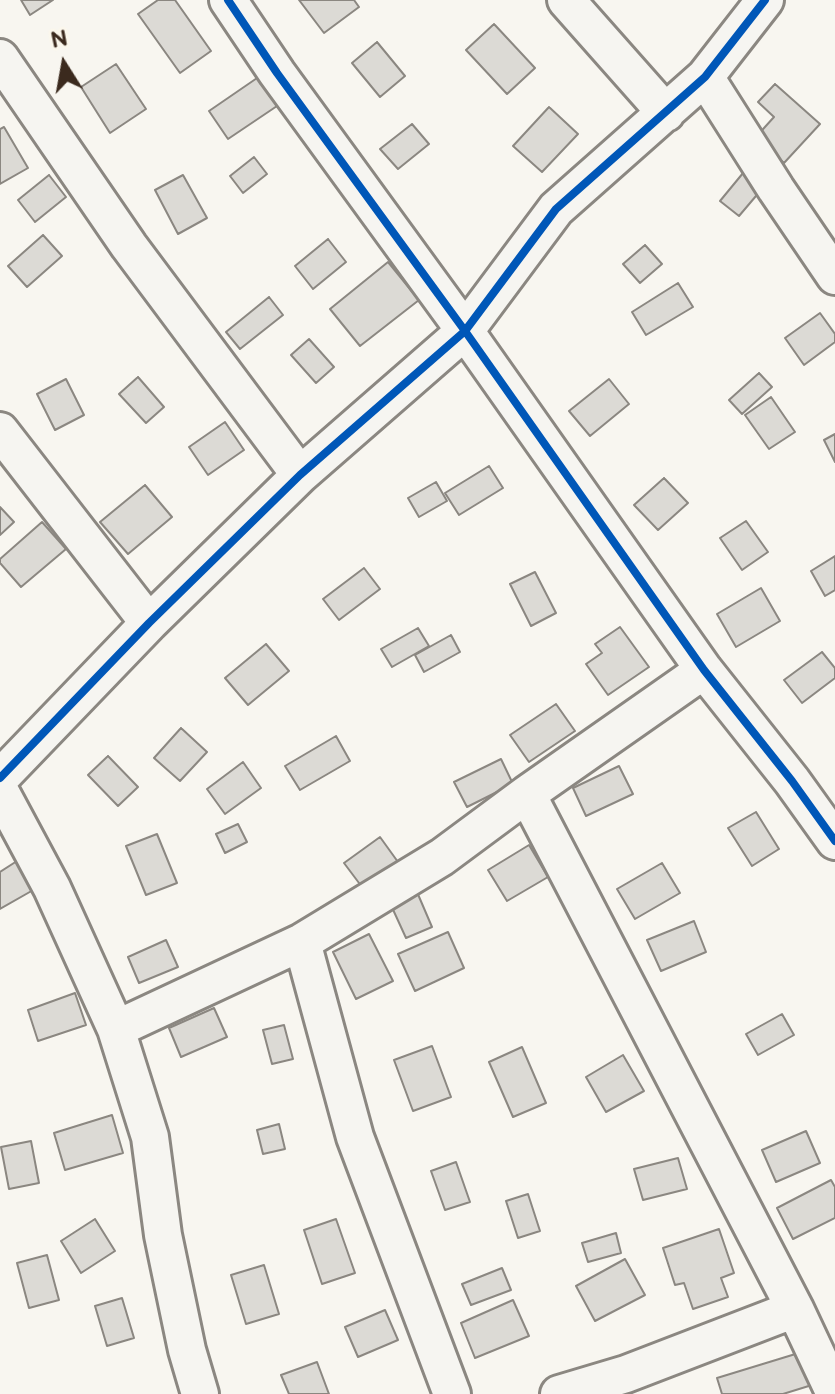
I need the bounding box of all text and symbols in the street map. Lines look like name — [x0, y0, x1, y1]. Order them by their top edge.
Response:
north arrow — [24, 24, 104, 104]
text: N — [49, 25, 70, 55]

